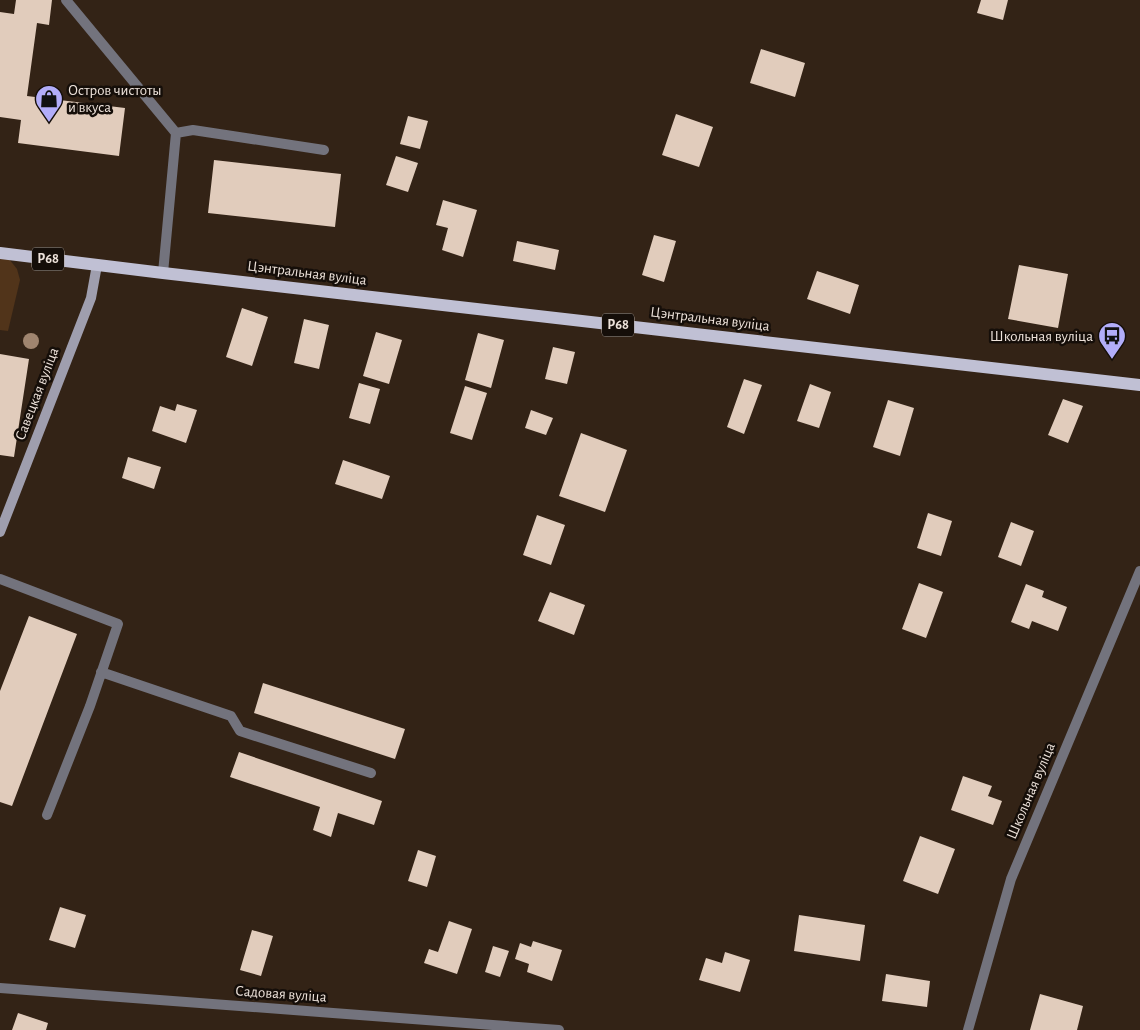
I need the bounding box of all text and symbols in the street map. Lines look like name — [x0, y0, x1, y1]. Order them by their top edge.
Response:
place label: Остров чистоты и вкуса — [68, 83, 162, 115]
shop icon: Остров чистоты и вкуса — [34, 84, 64, 123]
road number: Р68 — [32, 248, 64, 270]
street label: Цэнтральная вуліца — [246, 258, 368, 288]
street label: Цэнтральная вуліца — [649, 304, 771, 334]
road number: Р68 — [602, 314, 634, 336]
bus stop icon: Школьная вуліца — [1097, 321, 1127, 360]
place label: Школьная вуліца — [990, 329, 1093, 344]
street label: Савецкая вуліца — [12, 345, 62, 442]
street label: Школьная вуліца — [1004, 740, 1058, 841]
street label: Садовая вуліца — [235, 983, 327, 1005]

